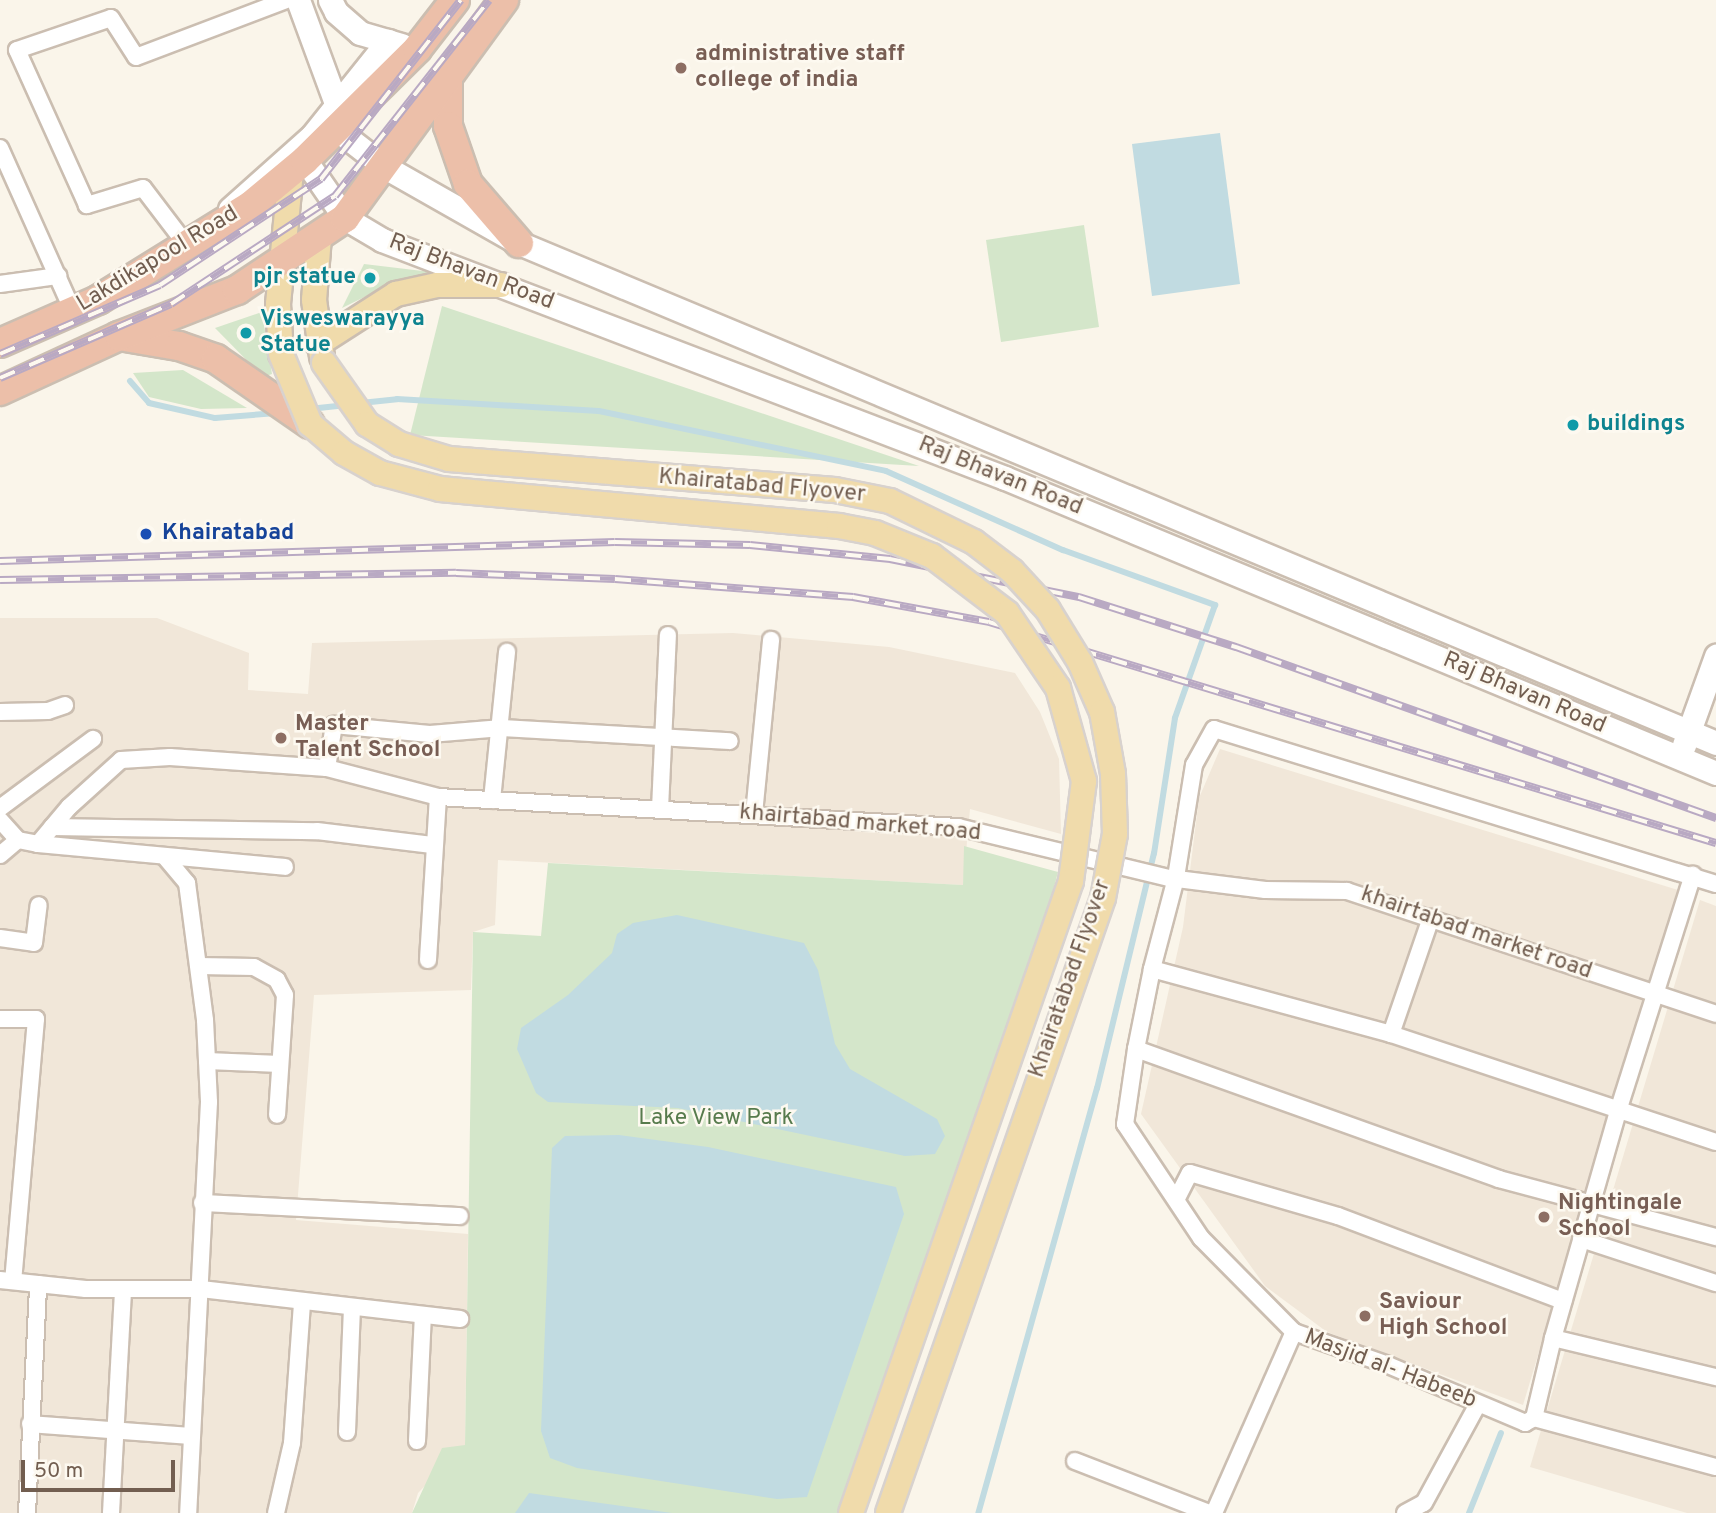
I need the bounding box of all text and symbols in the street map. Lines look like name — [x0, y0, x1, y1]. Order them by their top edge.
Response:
place label: administrative staff college of india — [695, 41, 905, 95]
marker: administrative staff college of india — [673, 60, 689, 76]
street label: Lakdikapool Road — [72, 201, 244, 319]
street label: Raj Bhavan Road — [385, 229, 557, 317]
place label: pjr statue — [253, 264, 356, 292]
marker: pjr statue — [362, 270, 378, 286]
place label: Visweswarayya Statue — [260, 306, 425, 360]
marker: Visweswarayya Statue — [238, 325, 254, 341]
place label: buildings — [1587, 411, 1685, 439]
marker: buildings — [1565, 417, 1581, 433]
street label: Raj Bhavan Road — [914, 431, 1086, 523]
street label: Khairatabad Flyover — [657, 464, 867, 510]
place label: Khairatabad — [162, 520, 294, 548]
marker: Khairatabad — [136, 524, 156, 544]
street label: Raj Bhavan Road — [1438, 647, 1610, 741]
place label: Master Talent School — [295, 711, 441, 765]
marker: Master Talent School — [273, 730, 289, 746]
street label: khairtabad market road — [738, 800, 982, 848]
street label: Khairatabad Flyover — [1024, 876, 1118, 1082]
street label: khairtabad market road — [1357, 881, 1595, 987]
park label: Lake View Park — [638, 1105, 794, 1133]
place label: Nightingale School — [1558, 1190, 1682, 1244]
marker: Nightingale School — [1536, 1209, 1552, 1225]
place label: Saviour High School — [1379, 1289, 1508, 1343]
marker: Saviour High School — [1357, 1308, 1373, 1324]
street label: Masjid al- Habeeb — [1300, 1324, 1480, 1416]
scale bar — [24, 1446, 178, 1490]
text: 50 m — [34, 1458, 83, 1485]

